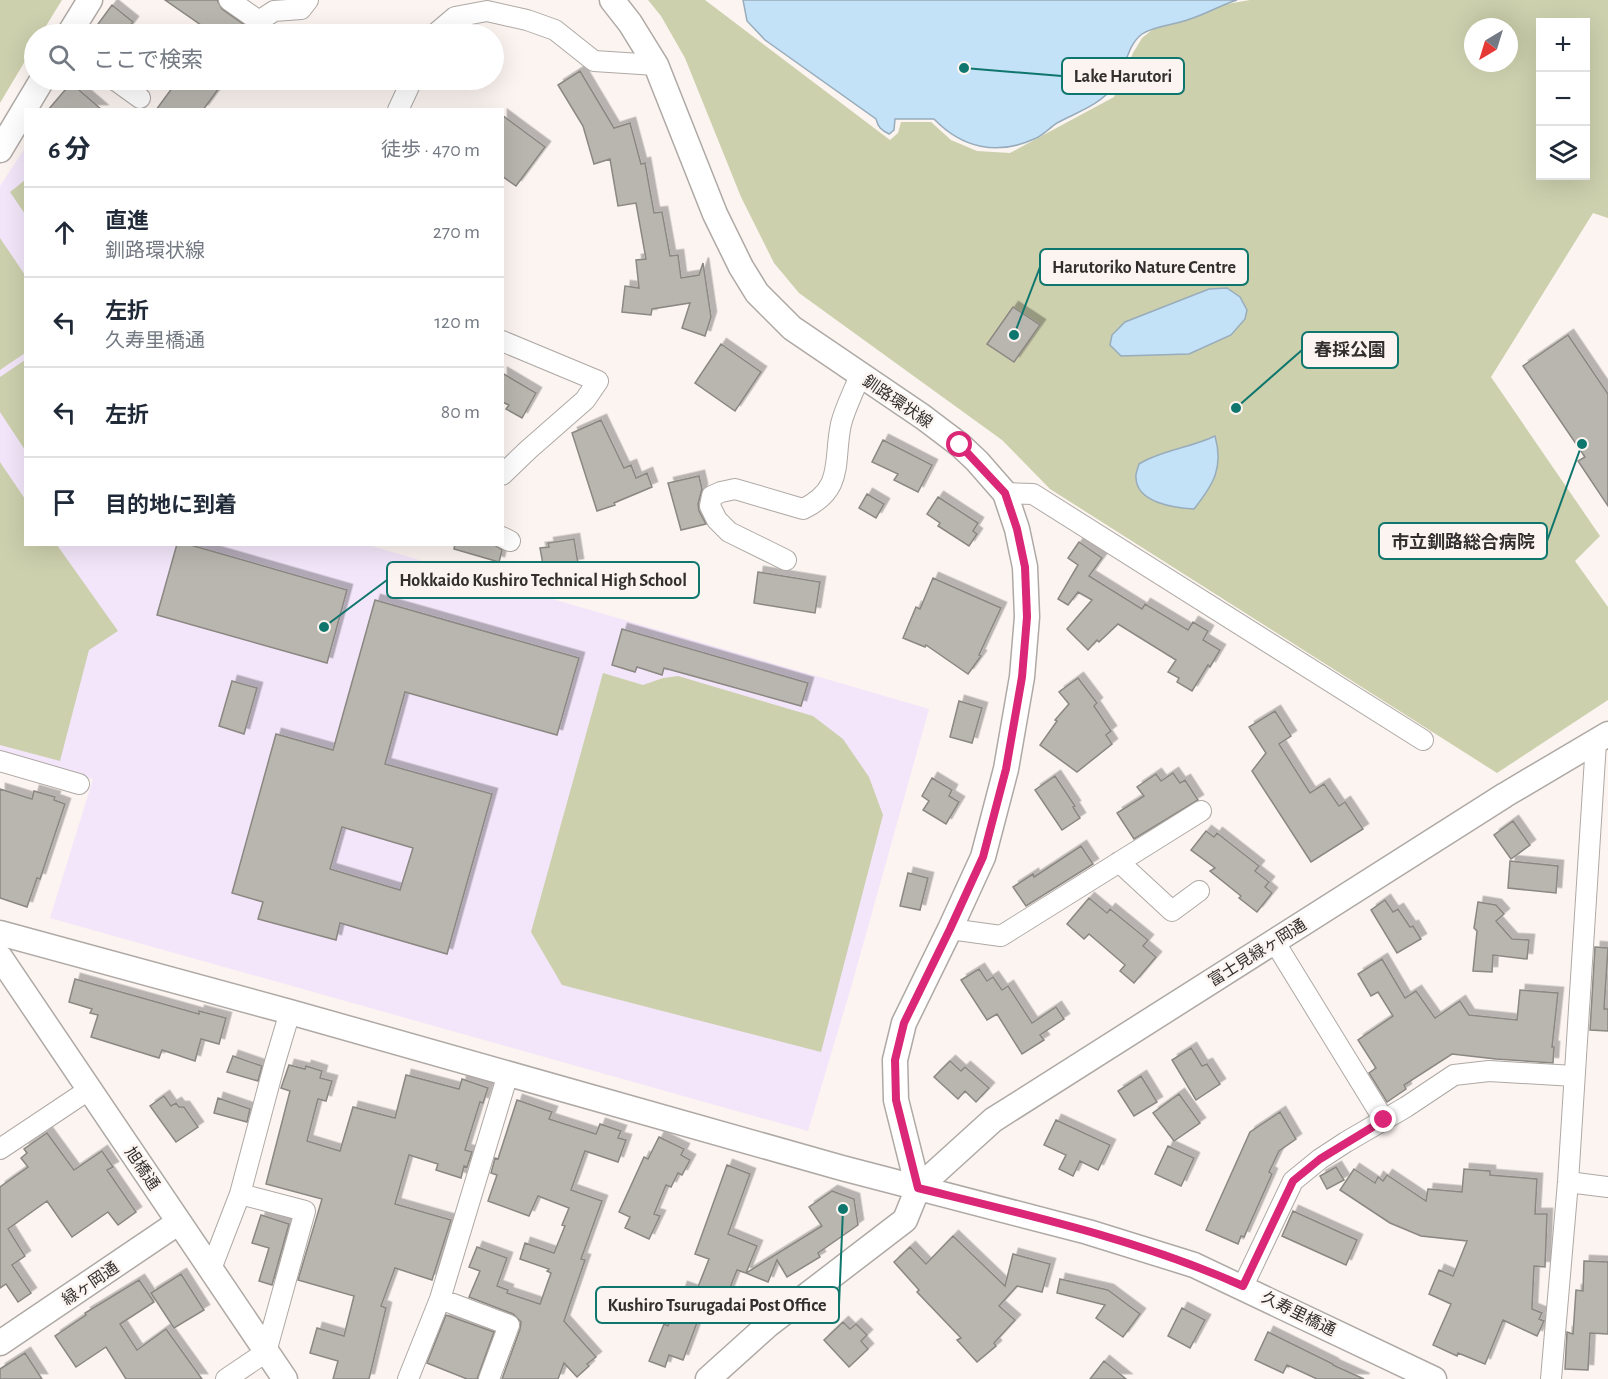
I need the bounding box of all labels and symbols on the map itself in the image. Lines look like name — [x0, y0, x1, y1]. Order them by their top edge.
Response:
north arrow — [1464, 18, 1518, 72]
callout: Lake Harutori — [1062, 58, 1184, 94]
text: Lake Harutori — [1074, 68, 1172, 86]
callout: Harutoriko Nature Centre — [1040, 249, 1248, 285]
text: Harutoriko Nature Centre — [1052, 259, 1236, 277]
callout: 春採公園 — [1302, 332, 1398, 368]
text: 春採公園 — [1314, 340, 1386, 360]
street label: 釧路環状線 — [860, 372, 936, 431]
route start — [946, 431, 972, 457]
callout: 市立釧路総合病院 — [1379, 523, 1547, 559]
text: 市立釧路総合病院 — [1391, 532, 1535, 552]
callout: Hokkaido Kushiro Technical High School — [387, 562, 699, 598]
text: Hokkaido Kushiro Technical High School — [399, 572, 687, 590]
street label: 富士見緑ヶ岡通 — [1205, 916, 1309, 989]
route end — [1370, 1106, 1396, 1132]
street label: 旭橋通 — [122, 1144, 163, 1193]
street label: 緑ヶ岡通 — [59, 1258, 122, 1308]
callout: Kushiro Tsurugadai Post Office — [596, 1287, 839, 1323]
street label: 久寿里橋通 — [1259, 1288, 1338, 1339]
text: Kushiro Tsurugadai Post Office — [607, 1297, 827, 1315]

